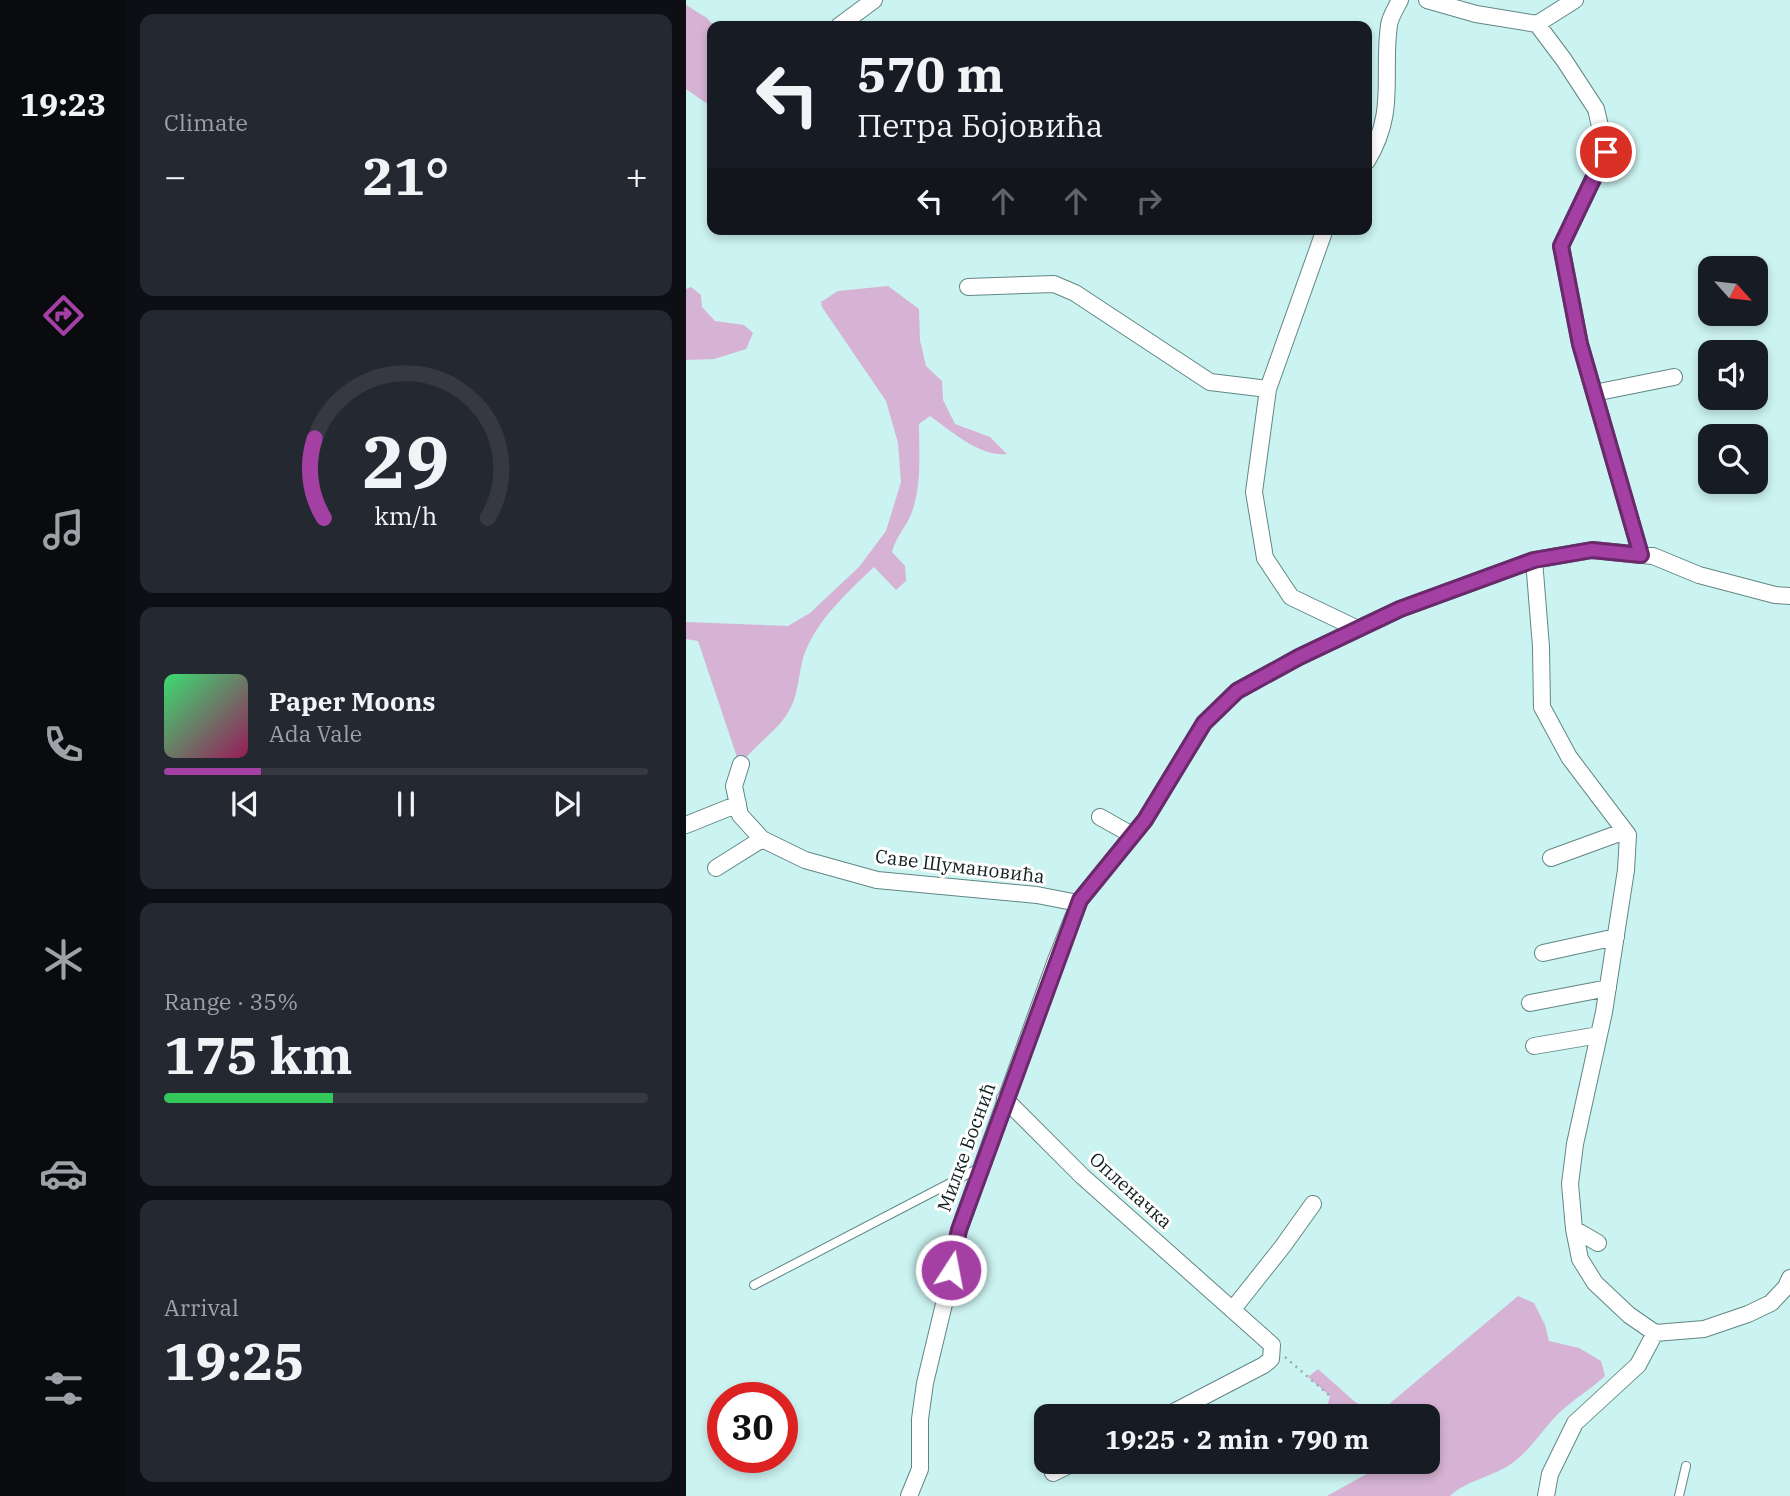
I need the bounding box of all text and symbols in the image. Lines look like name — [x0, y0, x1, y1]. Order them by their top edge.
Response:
text: 570 m — [857, 42, 1004, 105]
icon: left — [742, 49, 833, 140]
text: 19:23 — [20, 83, 106, 125]
text: Петра Бојовића — [857, 104, 1103, 146]
text: Climate — [164, 107, 248, 137]
pin — [1576, 122, 1636, 182]
icon: arrive — [1587, 133, 1625, 171]
text: 21° — [363, 142, 449, 209]
text: − — [164, 151, 187, 200]
text: + — [625, 151, 648, 200]
icon: left — [911, 182, 949, 220]
icon: ahead — [984, 182, 1022, 220]
icon: ahead — [1057, 182, 1095, 220]
icon: right — [1130, 182, 1168, 220]
north arrow — [1698, 256, 1768, 326]
map controls — [1698, 256, 1768, 494]
icon: directions — [39, 291, 88, 340]
button: sound — [1698, 340, 1768, 410]
text: 29 — [362, 413, 450, 508]
button: search — [1698, 424, 1768, 494]
text: km/h — [374, 498, 438, 531]
icon: music — [39, 505, 88, 554]
text: Paper Moons — [269, 684, 436, 718]
text: Ada Vale — [269, 718, 362, 748]
icon: phone — [39, 720, 88, 769]
icon: previous — [226, 785, 264, 823]
icon: pause — [387, 785, 425, 823]
icon: next — [548, 785, 586, 823]
street label: Саве Шумановића — [874, 844, 1046, 888]
icon: climate — [39, 935, 88, 984]
text: Range · 35% — [164, 986, 298, 1016]
text: 175 km — [164, 1021, 353, 1088]
street label: Милке Боснић — [932, 1079, 1000, 1215]
street label: Опленачка — [1085, 1147, 1177, 1233]
icon: car — [39, 1149, 88, 1198]
position arrow — [914, 1233, 988, 1307]
text: Arrival — [164, 1292, 239, 1322]
text: 19:25 — [164, 1327, 305, 1394]
icon: filters — [39, 1364, 88, 1413]
speed limit sign: 30 — [707, 1382, 798, 1473]
text: 19:25 · 2 min · 790 m — [1105, 1422, 1369, 1456]

